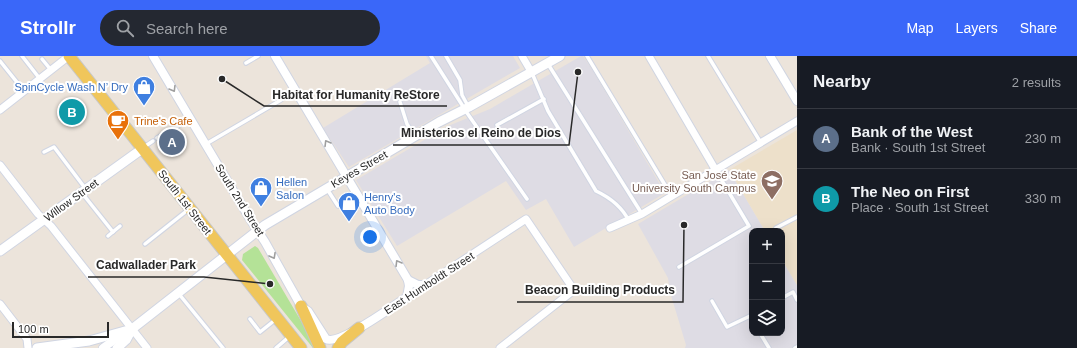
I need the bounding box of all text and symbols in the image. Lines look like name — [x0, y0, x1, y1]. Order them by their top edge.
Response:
search box — [100, 10, 380, 46]
text: Strollr — [20, 17, 76, 38]
icon: search — [114, 17, 136, 39]
text: Search here — [146, 20, 228, 37]
text: Map — [906, 20, 934, 36]
text: Layers — [956, 20, 998, 36]
text: Share — [1020, 20, 1057, 36]
text: Nearby — [813, 72, 871, 91]
shop icon: SpinCycle Wash N’ Dry — [131, 74, 157, 107]
text: 2 results — [1012, 75, 1061, 90]
place label: SpinCycle Wash N’ Dry — [15, 81, 128, 93]
callout: Habitat for Humanity ReStore — [264, 82, 447, 106]
one-way arrow — [168, 85, 175, 92]
text: Habitat for Humanity ReStore — [272, 88, 440, 102]
pin: B — [59, 97, 85, 127]
cafe icon: Trine's Cafe — [105, 108, 131, 141]
place label: Trine's Cafe — [134, 115, 193, 127]
callout: Ministerios el Reino de Dios — [393, 121, 569, 145]
text: Bank of the West — [851, 123, 972, 140]
text: Ministerios el Reino de Dios — [401, 126, 561, 140]
pin: A — [159, 127, 185, 157]
text: A — [821, 131, 831, 146]
text: 230 m — [1025, 131, 1061, 146]
one-way arrow — [324, 140, 331, 147]
text: Bank · South 1st Street — [851, 140, 985, 155]
street label: Keyes Street — [329, 148, 389, 190]
street label: South 2nd Street — [213, 162, 267, 238]
street label: South 1st Street — [156, 167, 214, 237]
school or university icon: San José State University South Campus — [759, 168, 785, 201]
place label: San José State University South Campus — [632, 169, 756, 194]
shop icon: Hellen Salon — [248, 175, 274, 208]
street label: Willow Street — [42, 176, 100, 224]
place label: Hellen Salon — [276, 176, 307, 201]
text: The Neo on First — [851, 183, 969, 200]
shop icon: Henry's Auto Body — [336, 190, 362, 223]
place label: Henry's Auto Body — [364, 191, 415, 216]
text: B — [821, 191, 831, 206]
text: 330 m — [1025, 191, 1061, 206]
text: Place · South 1st Street — [851, 200, 988, 215]
your location — [360, 227, 380, 247]
map controls — [749, 228, 785, 336]
button: + — [749, 228, 785, 264]
street label: East Humboldt Street — [382, 249, 476, 317]
one-way arrow — [269, 252, 276, 259]
callout: Cadwallader Park — [88, 253, 204, 277]
text: Cadwallader Park — [96, 258, 196, 272]
one-way arrow — [395, 260, 402, 267]
button: − — [749, 264, 785, 300]
callout: Beacon Building Products — [517, 278, 683, 302]
text: Beacon Building Products — [525, 283, 675, 297]
button: layers — [749, 300, 785, 336]
scale bar — [12, 320, 109, 339]
text: 100 m — [18, 323, 49, 335]

